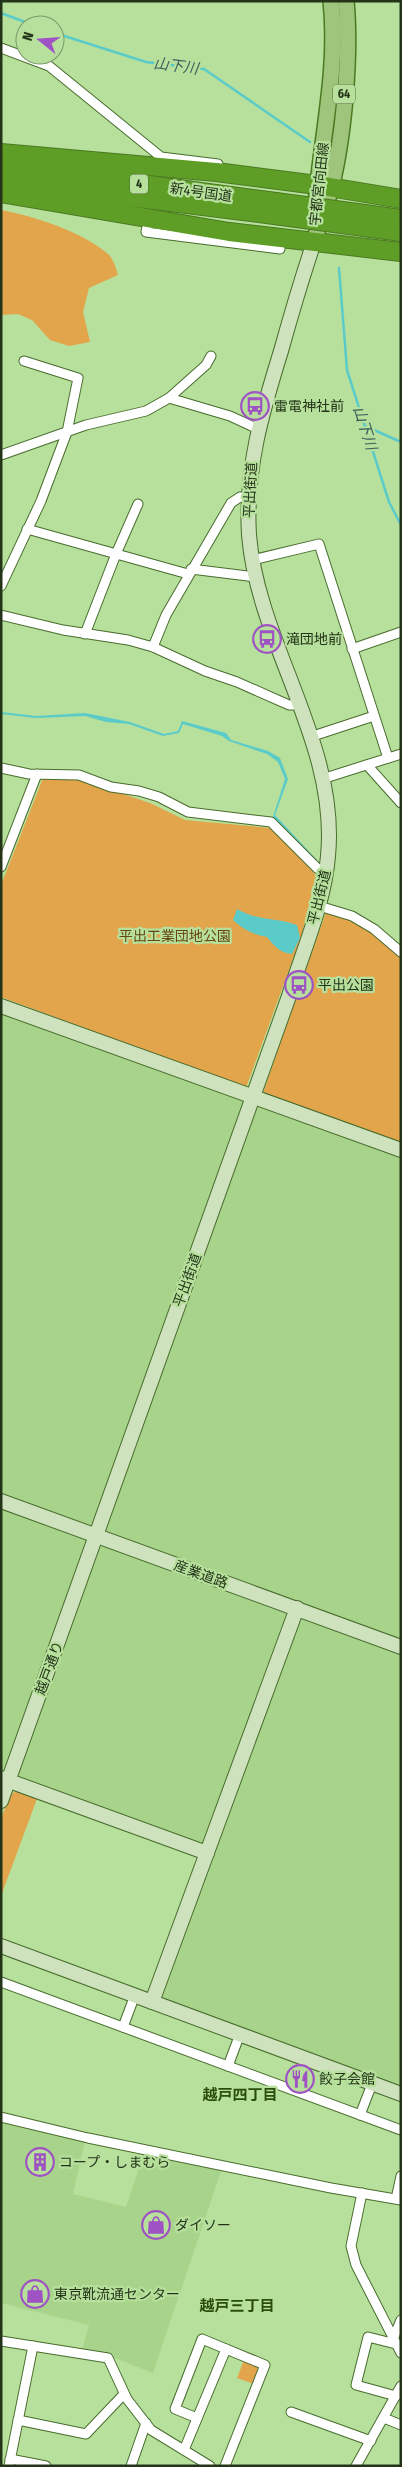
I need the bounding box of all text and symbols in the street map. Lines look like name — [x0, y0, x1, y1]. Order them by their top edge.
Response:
north arrow — [15, 15, 65, 65]
text: N — [19, 30, 37, 43]
water label: 山下川 — [153, 54, 201, 78]
road number: 64 — [333, 85, 355, 104]
street label: 宇都宮向田線 — [307, 141, 332, 227]
road number: 4 — [130, 174, 148, 193]
street label: 新4号国道 — [169, 180, 233, 205]
bus stop icon: 雷電神社前 — [240, 391, 270, 421]
place label: 雷電神社前 — [274, 398, 344, 415]
water label: 山下川 — [349, 404, 381, 454]
street label: 平出街道 — [241, 462, 260, 518]
bus stop icon: 滝団地前 — [252, 624, 282, 654]
place label: 滝団地前 — [286, 631, 342, 648]
street label: 平出街道 — [304, 868, 335, 926]
park label: 平出工業団地公園 — [119, 928, 231, 945]
bus stop icon: 平出公園 — [284, 970, 314, 1000]
place label: 平出公園 — [318, 977, 374, 994]
street label: 平出街道 — [170, 1251, 205, 1309]
street label: 産業道路 — [172, 1557, 230, 1592]
street label: 越戸通り — [32, 1639, 67, 1697]
restaurant icon: 餃子会館 — [285, 2064, 315, 2094]
place label: 餃子会館 — [319, 2071, 375, 2088]
district label: 越戸四丁目 — [202, 2086, 278, 2104]
building icon: コープ・しまむら — [25, 2147, 55, 2177]
place label: コープ・しまむら — [59, 2154, 170, 2171]
shop icon: ダイソー — [141, 2210, 171, 2240]
place label: ダイソー — [175, 2217, 231, 2234]
shop icon: 東京靴流通センター — [20, 2279, 50, 2309]
place label: 東京靴流通センター — [54, 2286, 180, 2303]
district label: 越戸三丁目 — [199, 2297, 275, 2315]

